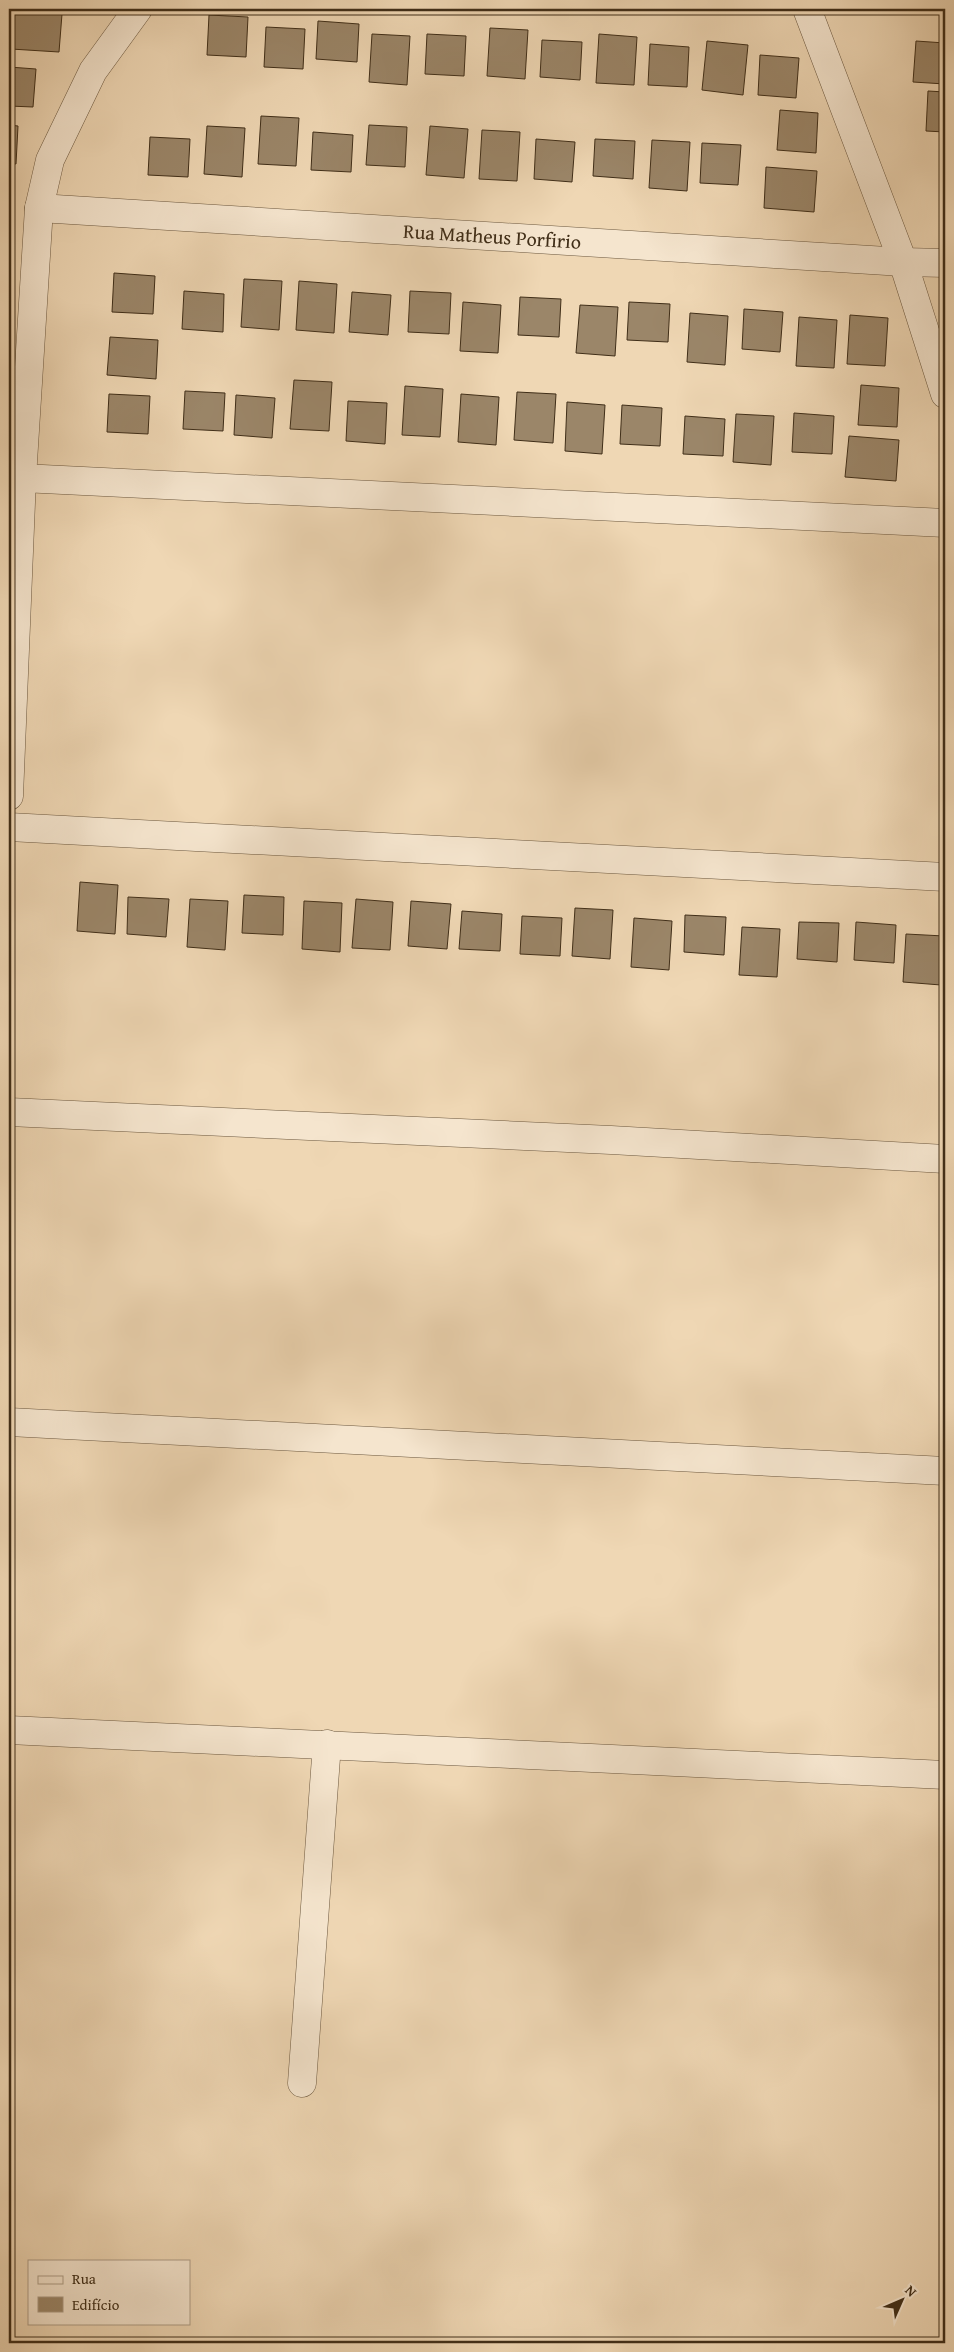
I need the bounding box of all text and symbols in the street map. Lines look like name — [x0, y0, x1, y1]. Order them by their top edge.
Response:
street label: Rua Matheus Porfirio — [402, 216, 582, 256]
legend — [28, 2260, 190, 2324]
text: Rua — [72, 2268, 96, 2289]
north arrow — [876, 2274, 926, 2324]
text: N — [901, 2280, 922, 2302]
text: Edifício — [72, 2294, 120, 2315]

